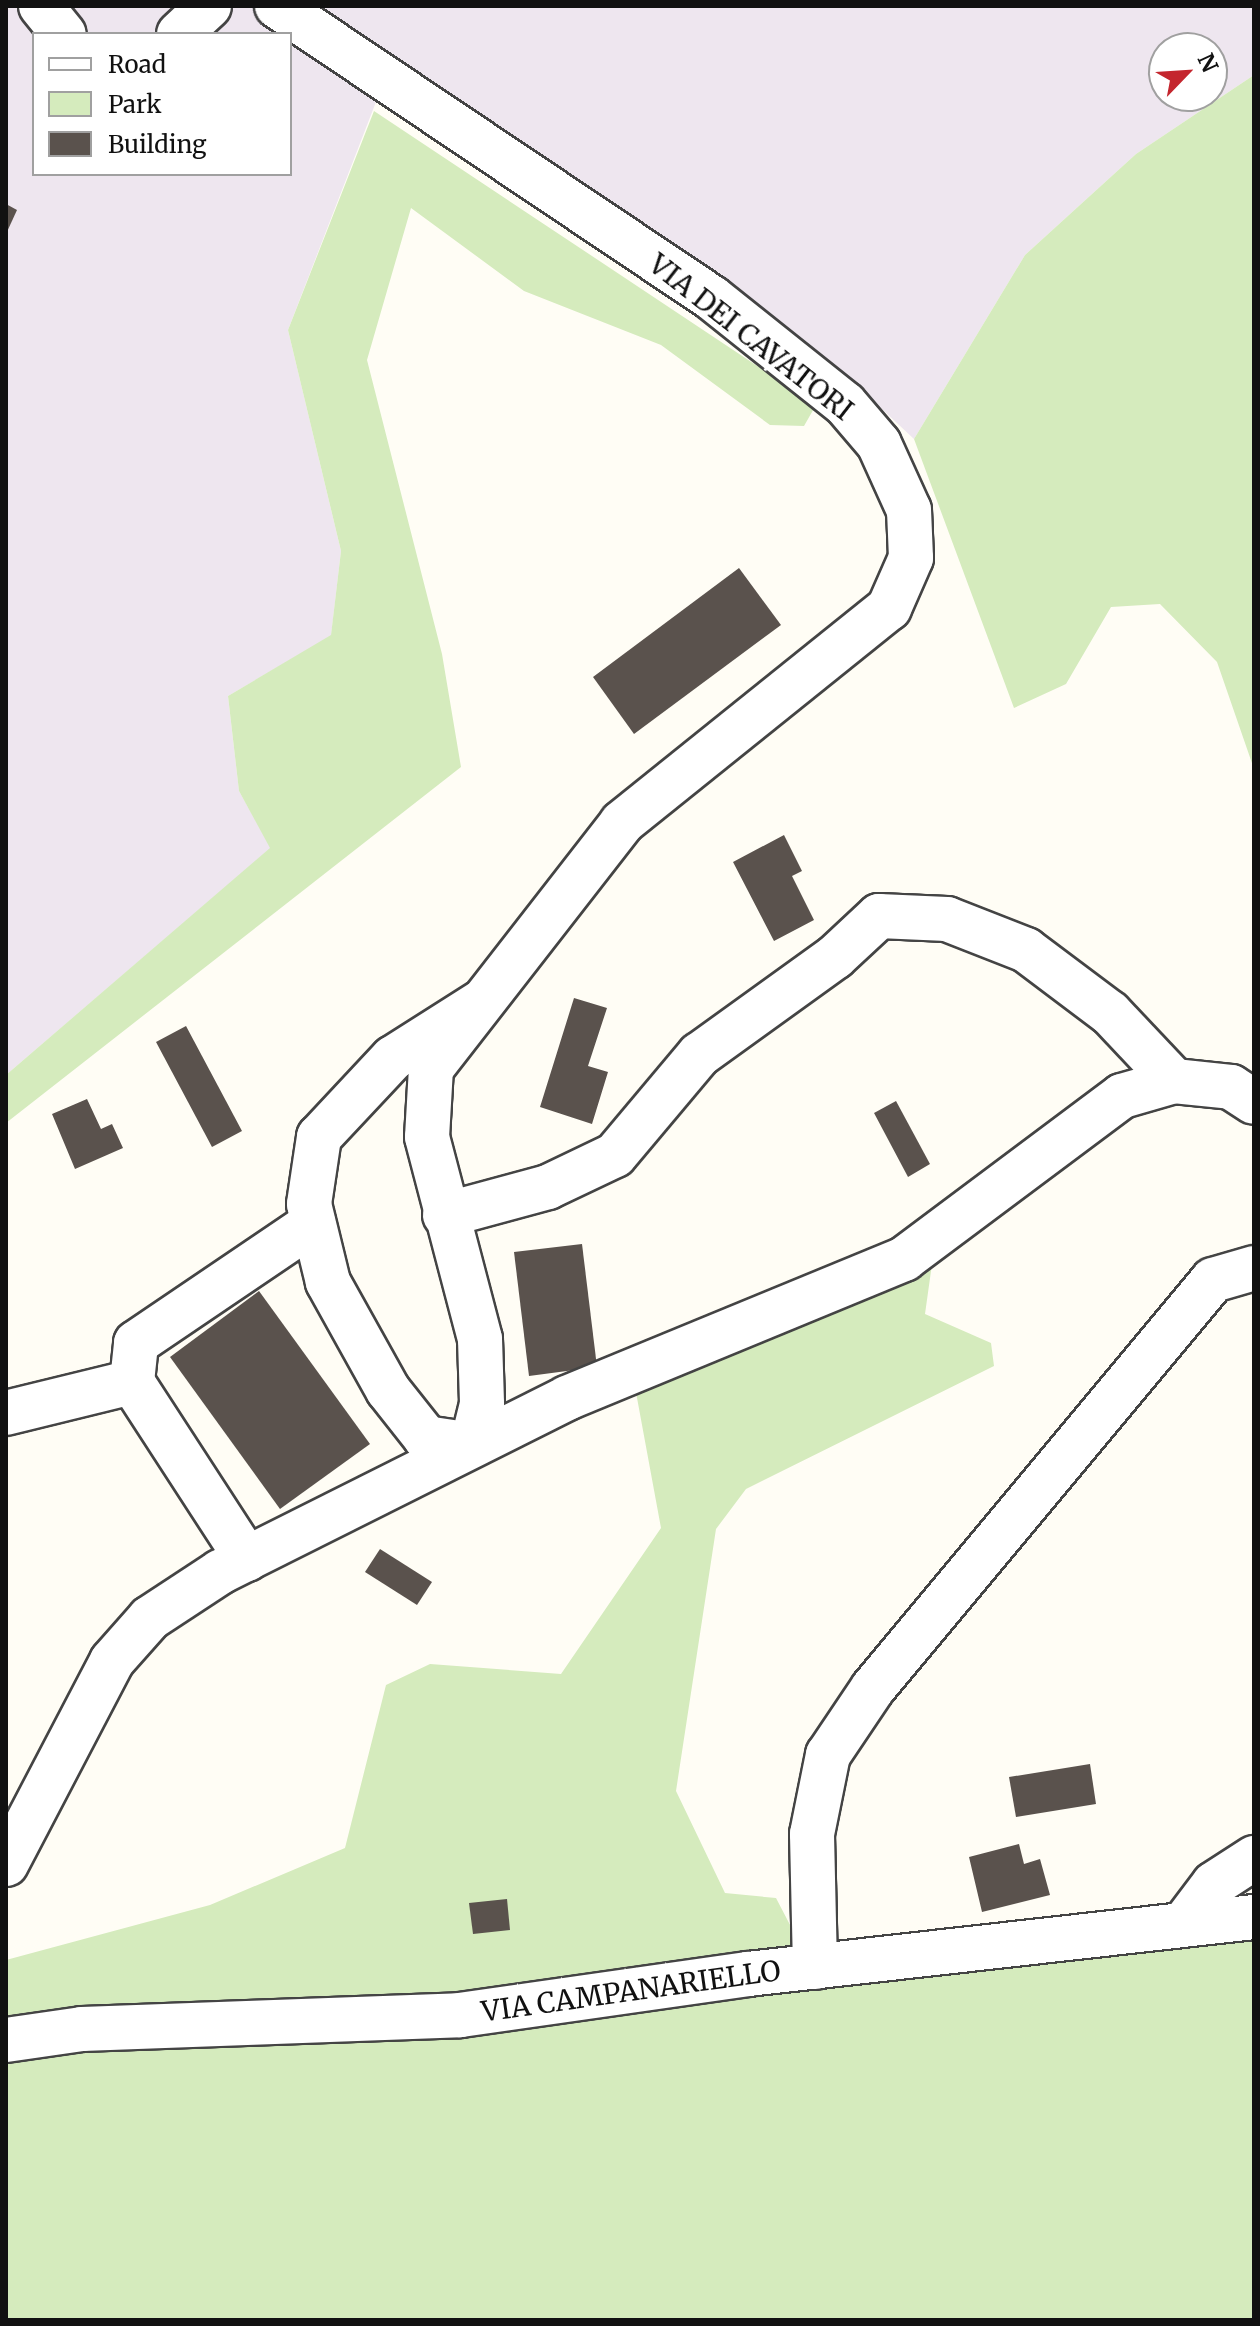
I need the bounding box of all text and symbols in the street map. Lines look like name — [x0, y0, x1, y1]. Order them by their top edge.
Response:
legend — [32, 32, 292, 176]
north arrow — [1148, 32, 1228, 112]
text: Road — [108, 49, 166, 80]
text: N — [1192, 49, 1224, 76]
text: Park — [108, 89, 161, 120]
text: Building — [108, 129, 207, 160]
street label: VIA DEI CAVATORI — [642, 247, 860, 427]
street label: VIA CAMPANARIELLO — [479, 1953, 783, 2029]

